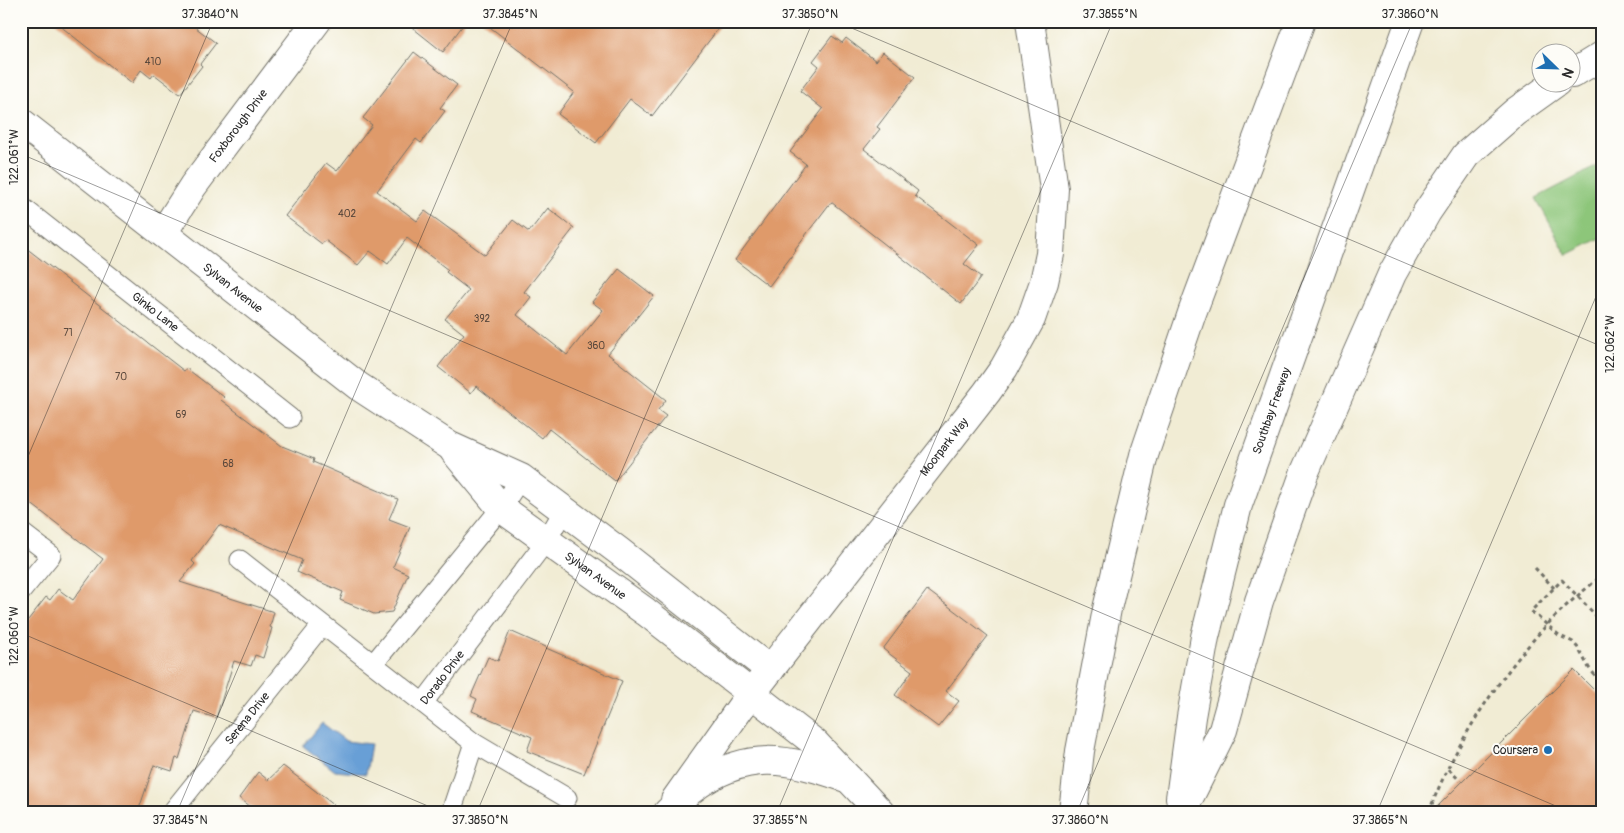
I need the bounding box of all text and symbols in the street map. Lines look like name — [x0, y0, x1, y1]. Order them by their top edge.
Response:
text: 37.3840°N — [182, 7, 238, 22]
text: 37.3845°N — [482, 7, 538, 22]
text: 37.3850°N — [782, 7, 838, 22]
text: 37.3855°N — [1083, 7, 1137, 22]
text: 37.3860°N — [1382, 7, 1438, 22]
north arrow — [1532, 42, 1582, 92]
house number: 410 — [145, 56, 161, 68]
text: N — [1558, 65, 1577, 81]
street label: Foxborough Drive — [206, 86, 271, 166]
text: 122.061°W — [7, 129, 22, 185]
house number: 402 — [338, 208, 357, 220]
street label: Sylvan Avenue — [199, 260, 265, 316]
street label: Ginko Lane — [129, 289, 182, 335]
house number: 392 — [474, 313, 491, 325]
text: 122.062°W — [1603, 315, 1618, 373]
house number: 71 — [63, 327, 73, 339]
house number: 360 — [587, 340, 605, 352]
street label: Southbay Freeway — [1250, 365, 1294, 456]
house number: 70 — [115, 371, 127, 383]
house number: 69 — [176, 409, 186, 421]
street label: Moorpark Way — [917, 415, 972, 479]
house number: 68 — [223, 458, 233, 470]
street label: Sylvan Avenue — [561, 549, 629, 603]
text: 122.060°W — [7, 606, 22, 666]
street label: Dorado Drive — [417, 648, 468, 708]
street label: Serena Drive — [222, 689, 273, 748]
place label: Coursera — [1493, 743, 1538, 758]
marker: Coursera — [1542, 744, 1554, 756]
text: 37.3845°N — [152, 813, 208, 828]
text: 37.3850°N — [452, 813, 508, 828]
text: 37.3855°N — [753, 813, 807, 828]
text: 37.3860°N — [1052, 813, 1108, 828]
text: 37.3865°N — [1352, 813, 1408, 828]

